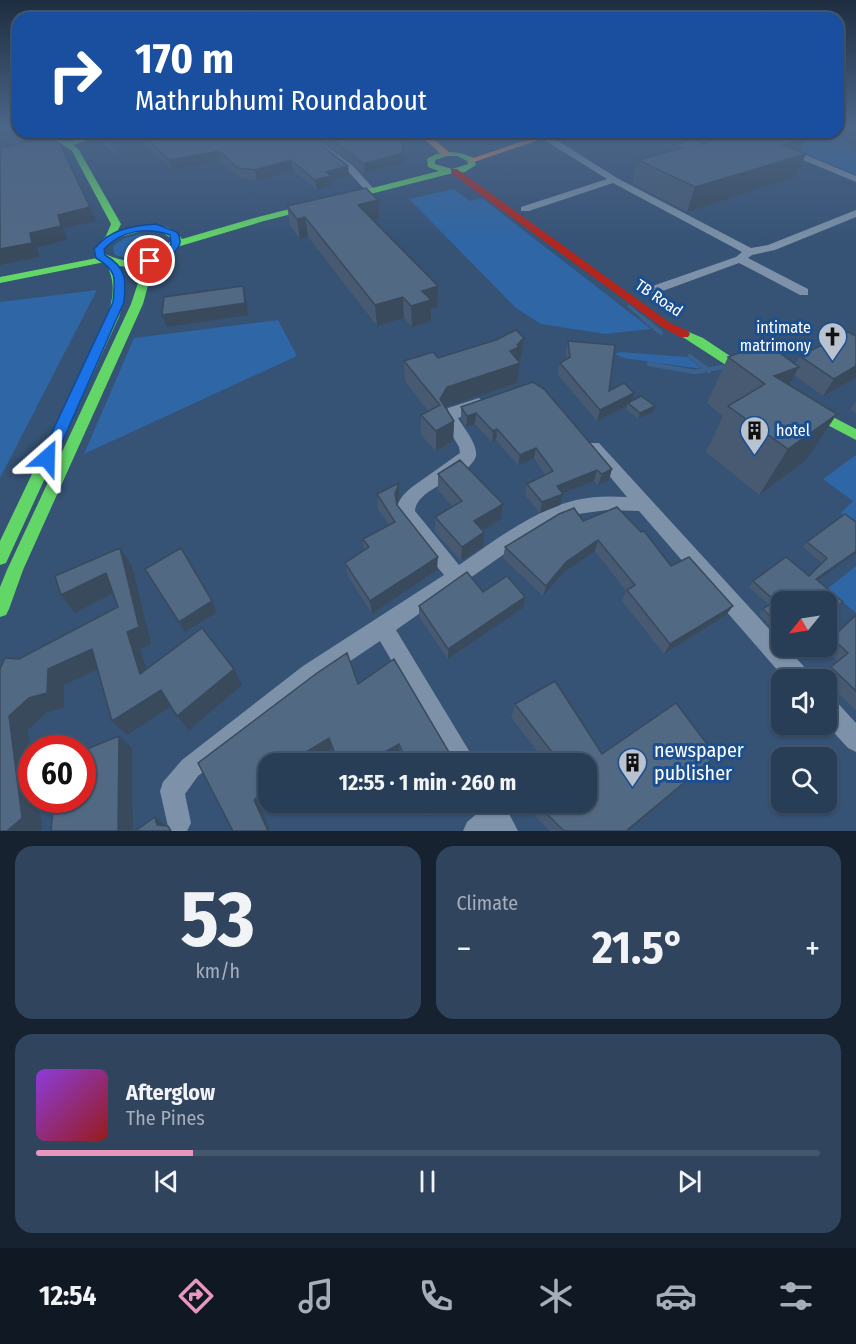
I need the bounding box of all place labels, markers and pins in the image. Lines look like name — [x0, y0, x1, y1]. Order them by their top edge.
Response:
pin — [124, 235, 175, 286]
place label: intimate matrimony — [740, 318, 812, 355]
church icon: intimate matrimony — [816, 320, 848, 362]
building icon: hotel — [739, 414, 771, 456]
place label: hotel — [776, 421, 810, 440]
place label: newspaper publisher — [654, 738, 744, 785]
building icon: newspaper publisher — [617, 746, 649, 788]

